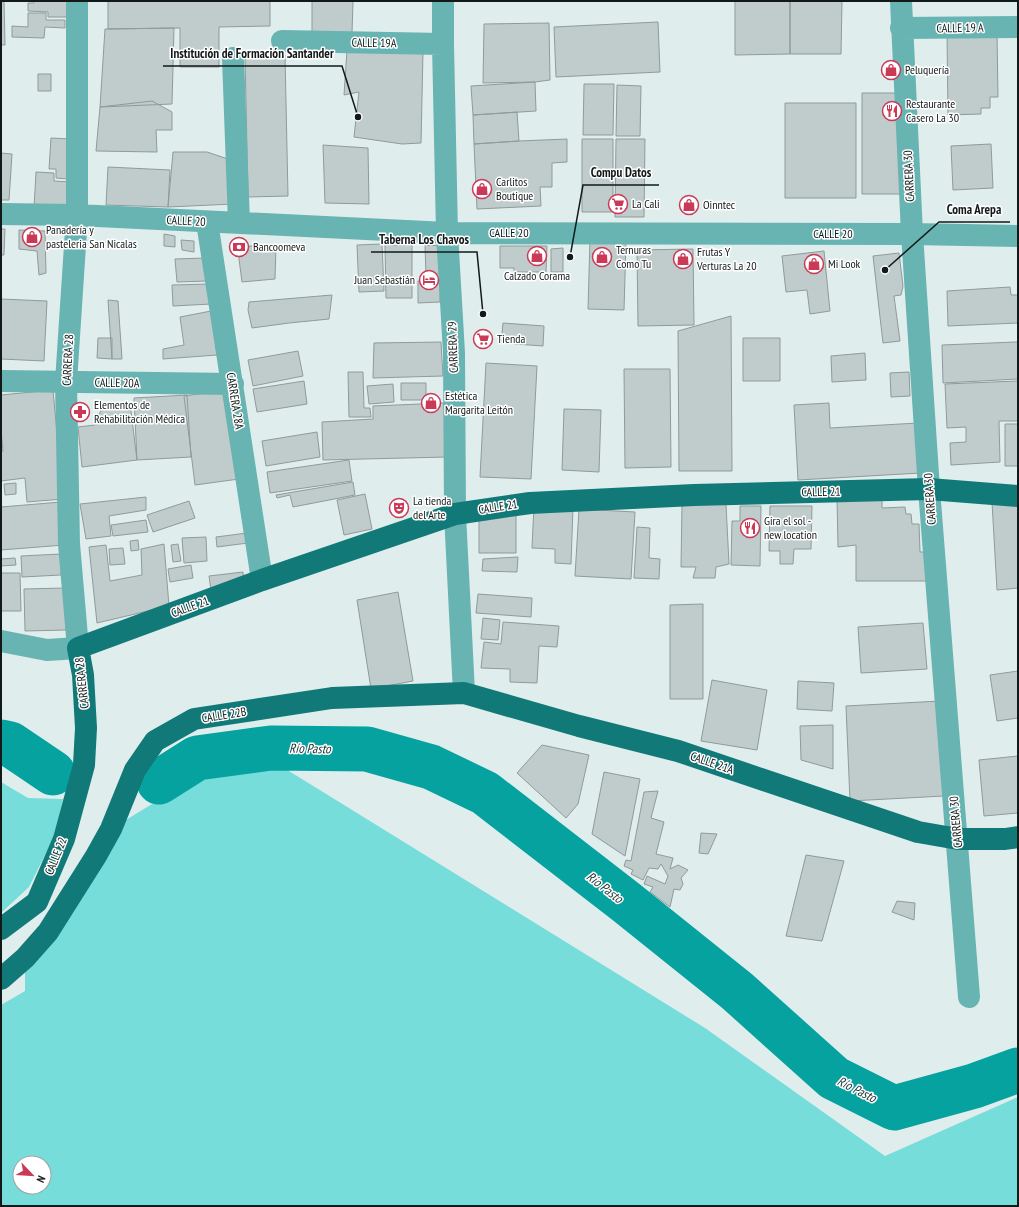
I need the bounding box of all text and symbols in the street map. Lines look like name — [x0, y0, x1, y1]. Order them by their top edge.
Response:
street label: CALLE 19 A — [936, 20, 984, 35]
street label: CALLE 19A — [351, 35, 397, 50]
callout: Institución de Formación Santander — [163, 41, 342, 66]
text: Institución de Formación Santander — [170, 45, 334, 62]
shop icon: Peluquería — [880, 59, 902, 81]
place label: Peluquería — [905, 62, 949, 77]
place label: Restaurante Casero La 30 — [906, 96, 959, 125]
restaurant icon: Restaurante Casero La 30 — [881, 100, 903, 122]
street label: CARRERA 30 — [900, 150, 917, 202]
callout: Compu Datos — [583, 160, 659, 185]
text: Compu Datos — [591, 164, 652, 181]
place label: Carlitos Boutique — [496, 174, 533, 203]
shop icon: Carlitos Boutique — [471, 178, 493, 200]
supermarket icon: La Cali — [607, 193, 629, 215]
shop icon: Oinntec — [678, 194, 700, 216]
place label: La Cali — [632, 196, 660, 211]
place label: Oinntec — [703, 197, 736, 212]
callout: Coma Arepa — [939, 197, 1010, 222]
text: Coma Arepa — [947, 201, 1001, 218]
street label: CALLE 20 — [166, 212, 206, 229]
place label: Panadería y pasteleria San Nicalas — [46, 222, 137, 251]
street label: CALLE 20 — [489, 225, 529, 240]
shop icon: Panadería y pasteleria San Nicalas — [21, 226, 43, 248]
street label: CALLE 20 — [813, 226, 853, 241]
callout: Taberna Los Chavos — [371, 227, 477, 252]
text: Taberna Los Chavos — [379, 231, 469, 248]
bank icon: Bancoomeva — [228, 236, 250, 258]
place label: Bancoomeva — [253, 239, 305, 254]
place label: Ternuras Como Tu — [616, 242, 651, 271]
place label: Frutas Y Verturas La 20 — [696, 244, 757, 273]
shop icon: Calzado Corama — [526, 245, 548, 267]
shop icon: Ternuras Como Tu — [591, 246, 613, 268]
shop icon: Frutas Y Verturas La 20 — [672, 248, 694, 270]
shop icon: Mi Look — [803, 253, 825, 275]
place label: Mi Look — [828, 256, 861, 271]
place label: Calzado Corama — [504, 268, 570, 283]
hotel icon: Juan Sebastián — [418, 269, 440, 291]
place label: Juan Sebastián — [353, 272, 415, 287]
street label: CARRERA 29 — [444, 321, 461, 373]
supermarket icon: Tienda — [472, 328, 494, 350]
place label: Tienda — [497, 331, 525, 346]
street label: CARRERA 28 — [59, 334, 76, 386]
street label: CARRERA 28A — [224, 371, 247, 431]
street label: CALLE 20A — [94, 375, 140, 390]
place label: Estética Margarita Leitón — [445, 388, 513, 417]
shop icon: Estética Margarita Leitón — [420, 392, 442, 414]
place label: Elementos de Rehabilitación Médica — [94, 397, 185, 426]
pharmacy icon: Elementos de Rehabilitación Médica — [69, 401, 91, 423]
street label: CARRERA 30 — [920, 473, 939, 525]
street label: CALLE 21 — [801, 484, 841, 499]
place label: La tienda del Arte — [413, 493, 451, 522]
street label: CALLE 21 — [477, 496, 519, 517]
theatre icon: La tienda del Arte — [388, 497, 410, 519]
place label: Gira el sol - new location — [764, 513, 817, 542]
restaurant icon: Gira el sol - new location — [739, 517, 761, 539]
street label: CALLE 21 — [169, 593, 211, 620]
street label: CARRERA 28 — [71, 657, 92, 710]
street label: CALLE 22B — [201, 704, 248, 725]
water label: Río Pasto — [289, 740, 332, 757]
street label: CALLE 21A — [688, 748, 736, 777]
street label: CARRERA 30 — [946, 796, 965, 848]
street label: CALLE 22 — [41, 835, 70, 877]
water label: Río Pasto — [583, 868, 627, 908]
water label: Río Pasto — [834, 1072, 880, 1107]
north arrow — [12, 1155, 52, 1195]
text: N — [33, 1174, 49, 1185]

